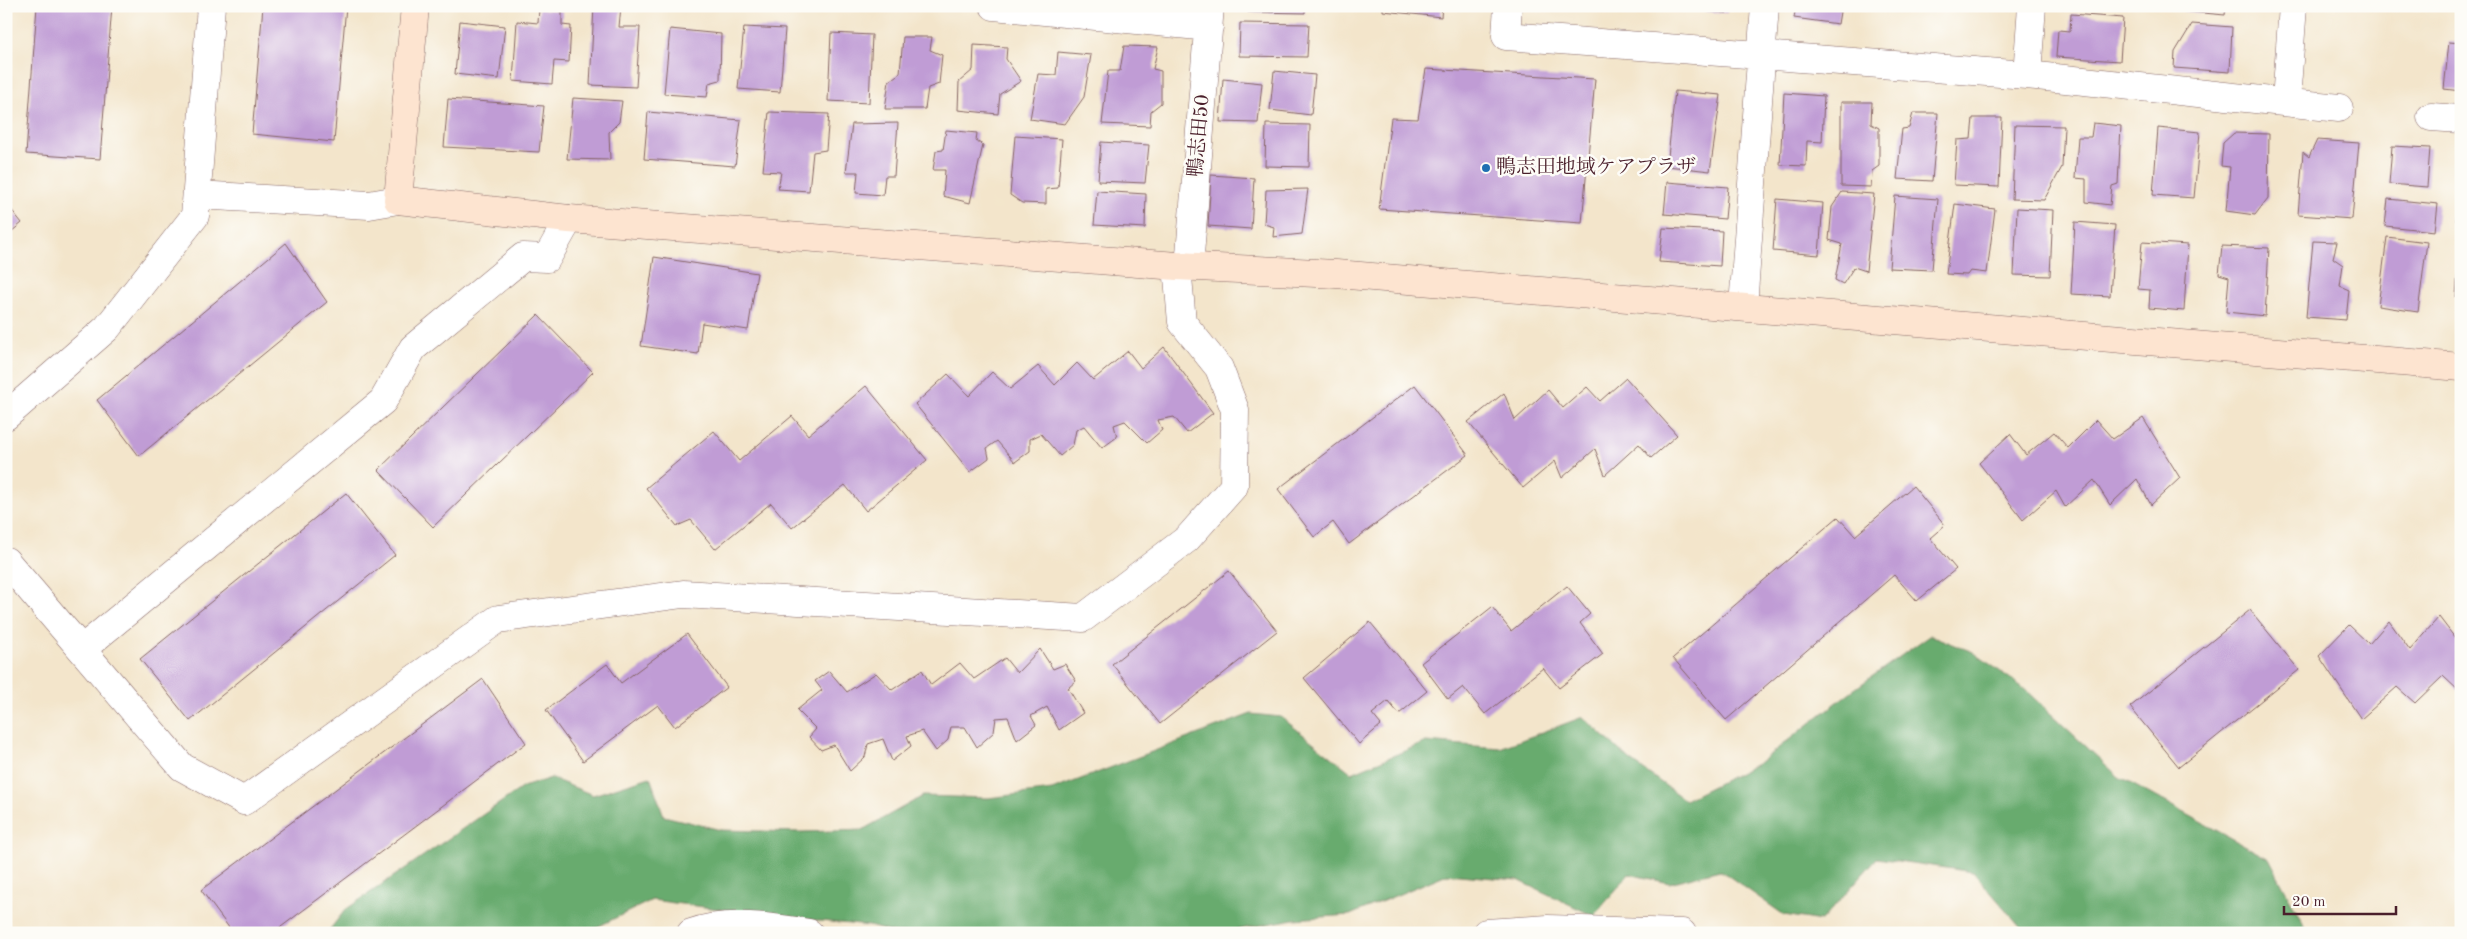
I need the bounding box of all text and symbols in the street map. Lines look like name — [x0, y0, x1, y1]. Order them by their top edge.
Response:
street label: 鴨志田50 — [1184, 94, 1214, 178]
place label: 鴨志田地域ケアプラザ — [1496, 156, 1696, 178]
marker: 鴨志田地域ケアプラザ — [1480, 162, 1492, 174]
scale bar — [2284, 884, 2397, 916]
text: 20 m — [2292, 895, 2326, 910]

